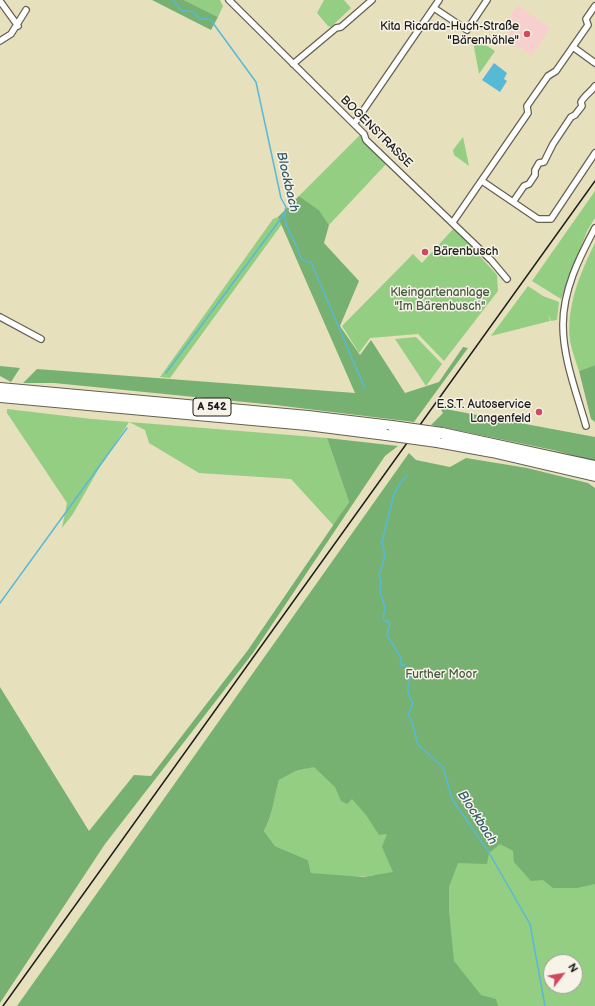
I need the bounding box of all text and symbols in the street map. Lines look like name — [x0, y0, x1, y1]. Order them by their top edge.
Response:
place label: Kita Ricarda-Huch-Straße "Bärenhöhle" — [380, 20, 519, 48]
marker: Kita Ricarda-Huch-Straße "Bärenhöhle" — [522, 29, 532, 39]
street label: BOGENSTRASSE — [337, 93, 415, 171]
water label: Blockbach — [272, 150, 302, 214]
place label: Bärenbusch — [433, 245, 498, 259]
marker: Bärenbusch — [420, 247, 430, 257]
park label: Kleingartenanlage "Im Bärenbusch" — [390, 286, 490, 314]
road number: A 542 — [193, 398, 231, 416]
place label: E.S.T. Autoservice Langenfeld — [436, 398, 531, 426]
marker: E.S.T. Autoservice Langenfeld — [534, 407, 544, 417]
park label: Further Moor — [405, 668, 477, 682]
water label: Blockbach — [454, 788, 500, 848]
north arrow — [543, 954, 583, 994]
text: N — [565, 961, 581, 975]

